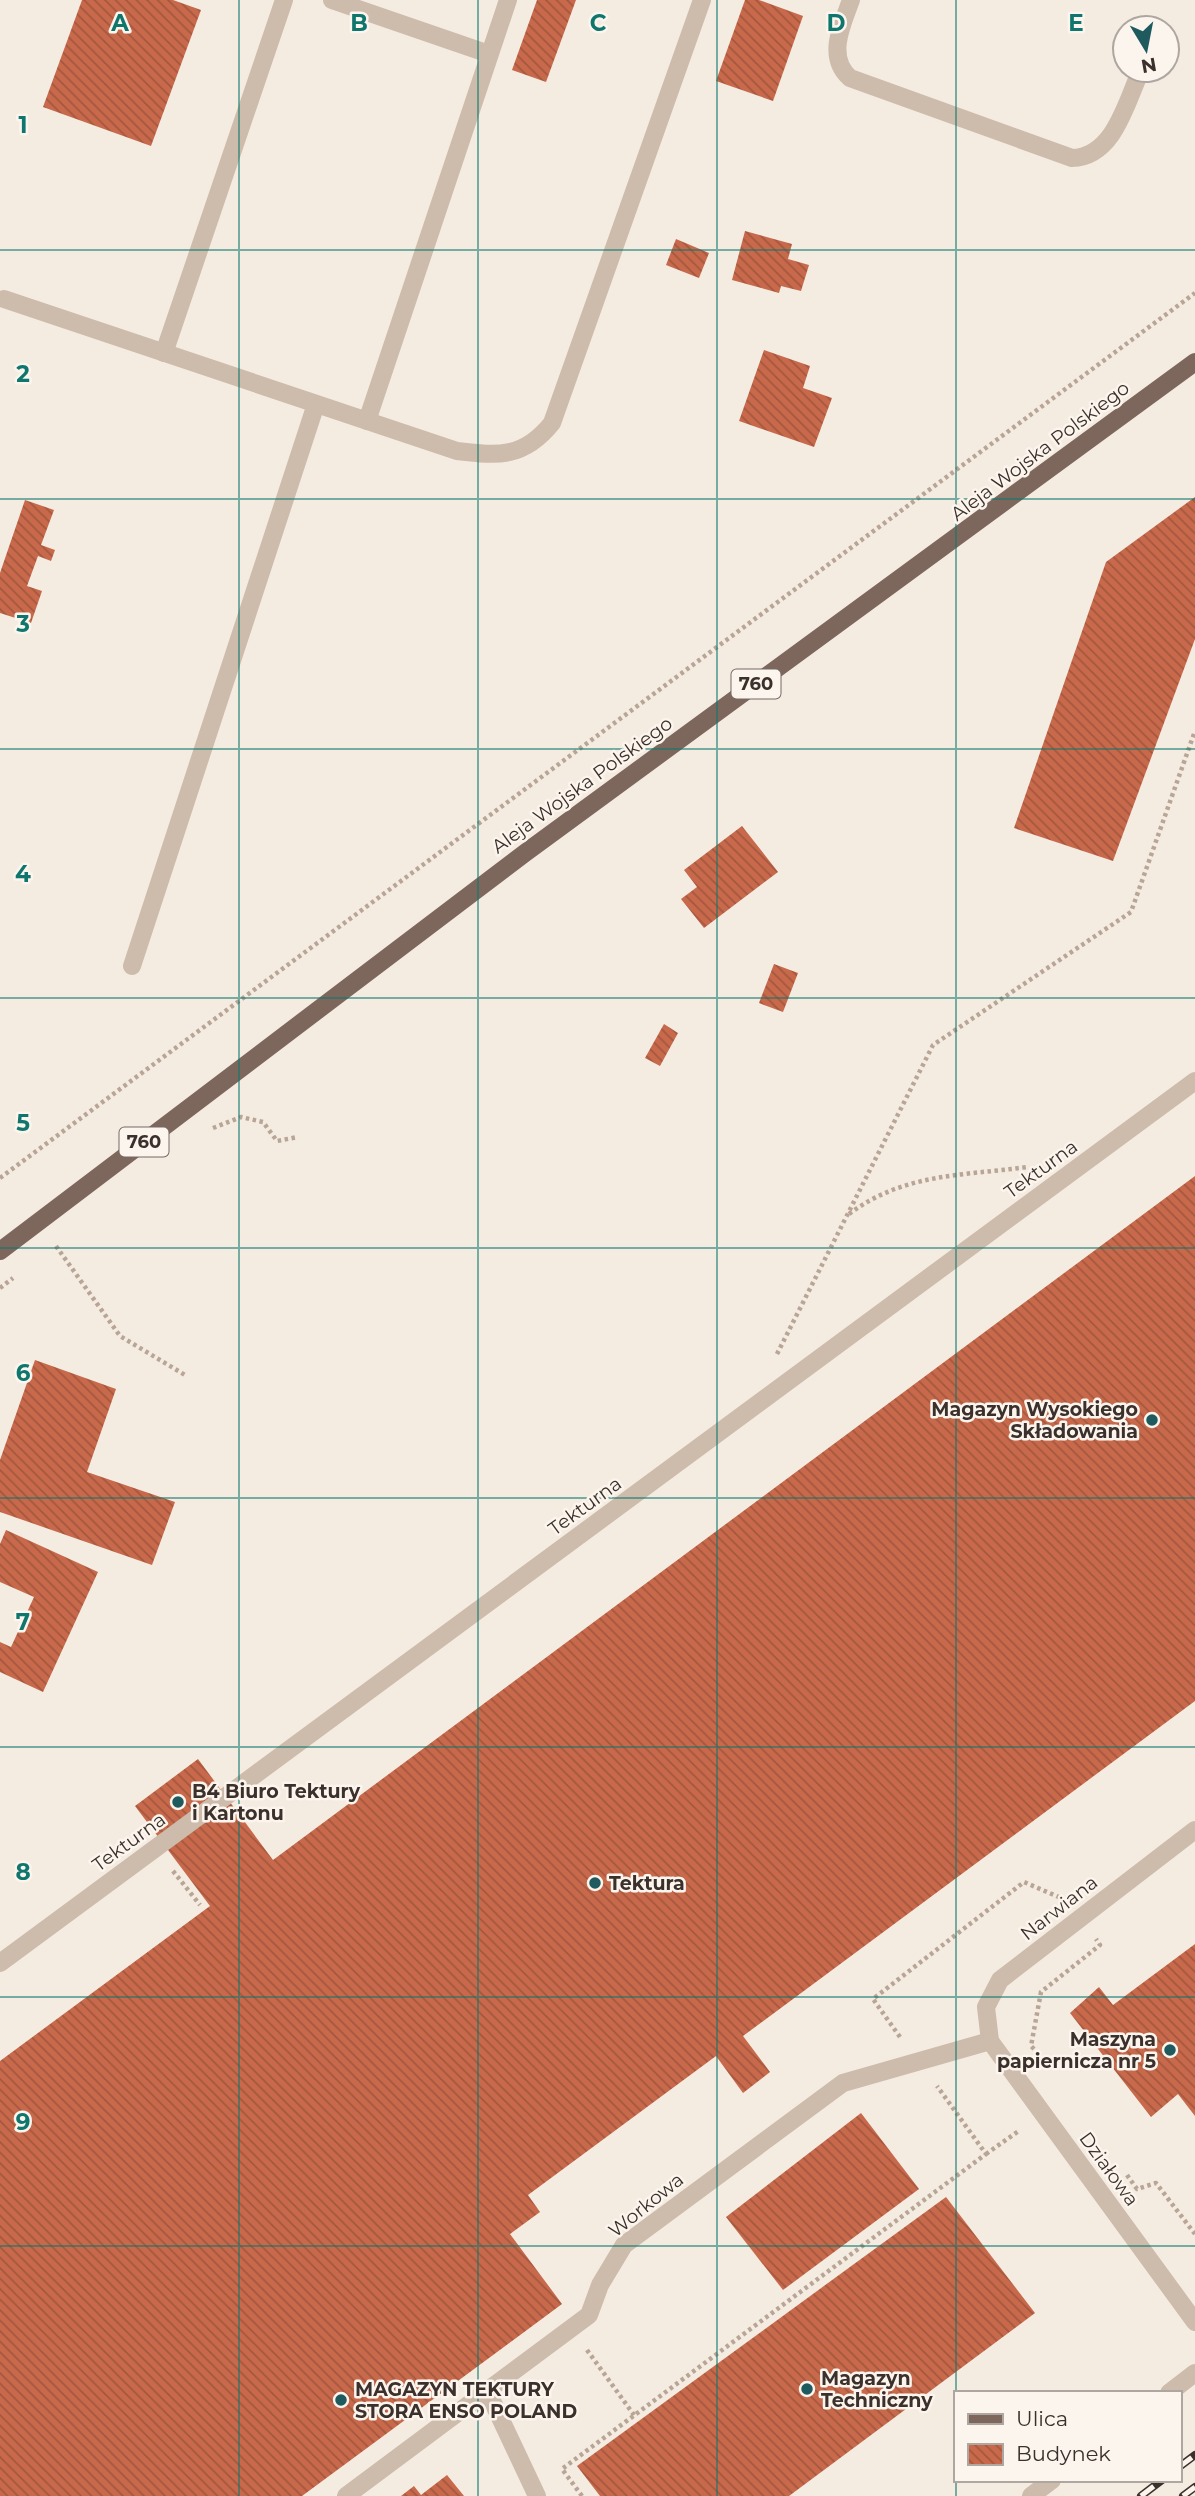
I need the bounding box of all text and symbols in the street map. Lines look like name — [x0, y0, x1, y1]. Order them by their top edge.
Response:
text: A — [110, 9, 129, 37]
text: B — [350, 9, 368, 37]
text: C — [590, 9, 607, 37]
text: D — [827, 9, 846, 37]
text: E — [1068, 9, 1084, 37]
north arrow — [1111, 14, 1181, 84]
text: N — [1139, 53, 1158, 78]
text: 1 — [18, 111, 28, 139]
text: 2 — [16, 360, 30, 388]
street label: Aleja Wojska Polskiego — [946, 376, 1134, 526]
text: 3 — [15, 610, 30, 638]
road number: 760 — [732, 670, 780, 698]
street label: Aleja Wojska Polskiego — [487, 712, 677, 858]
text: 4 — [15, 860, 31, 888]
text: 5 — [16, 1109, 30, 1137]
road number: 760 — [120, 1128, 168, 1156]
street label: Tekturna — [1000, 1135, 1082, 1203]
text: 6 — [16, 1359, 31, 1387]
place label: Magazyn Wysokiego Składowania — [931, 1398, 1138, 1443]
marker: Magazyn Wysokiego Składowania — [1144, 1412, 1160, 1428]
street label: Tekturna — [544, 1472, 626, 1540]
text: 7 — [16, 1608, 30, 1636]
place label: B4 Biuro Tektury i Kartonu — [192, 1780, 361, 1825]
marker: B4 Biuro Tektury i Kartonu — [170, 1794, 186, 1810]
street label: Tekturna — [88, 1808, 170, 1876]
text: 8 — [15, 1858, 31, 1886]
street label: Narwiana — [1016, 1871, 1102, 1945]
place label: Tektura — [609, 1872, 685, 1895]
marker: Tektura — [587, 1875, 603, 1891]
place label: Maszyna papiernicza nr 5 — [997, 2028, 1156, 2073]
marker: Maszyna papiernicza nr 5 — [1162, 2042, 1178, 2058]
text: 9 — [16, 2108, 30, 2136]
street label: Działowa — [1074, 2127, 1144, 2211]
street label: Workowa — [604, 2168, 688, 2242]
place label: Magazyn Techniczny — [821, 2367, 933, 2412]
place label: MAGAZYN TEKTURY STORA ENSO POLAND — [355, 2378, 577, 2423]
marker: Magazyn Techniczny — [799, 2381, 815, 2397]
legend — [954, 2391, 1181, 2482]
marker: MAGAZYN TEKTURY STORA ENSO POLAND — [333, 2392, 349, 2408]
text: Ulica — [1016, 2406, 1068, 2431]
text: Budynek — [1016, 2441, 1111, 2466]

